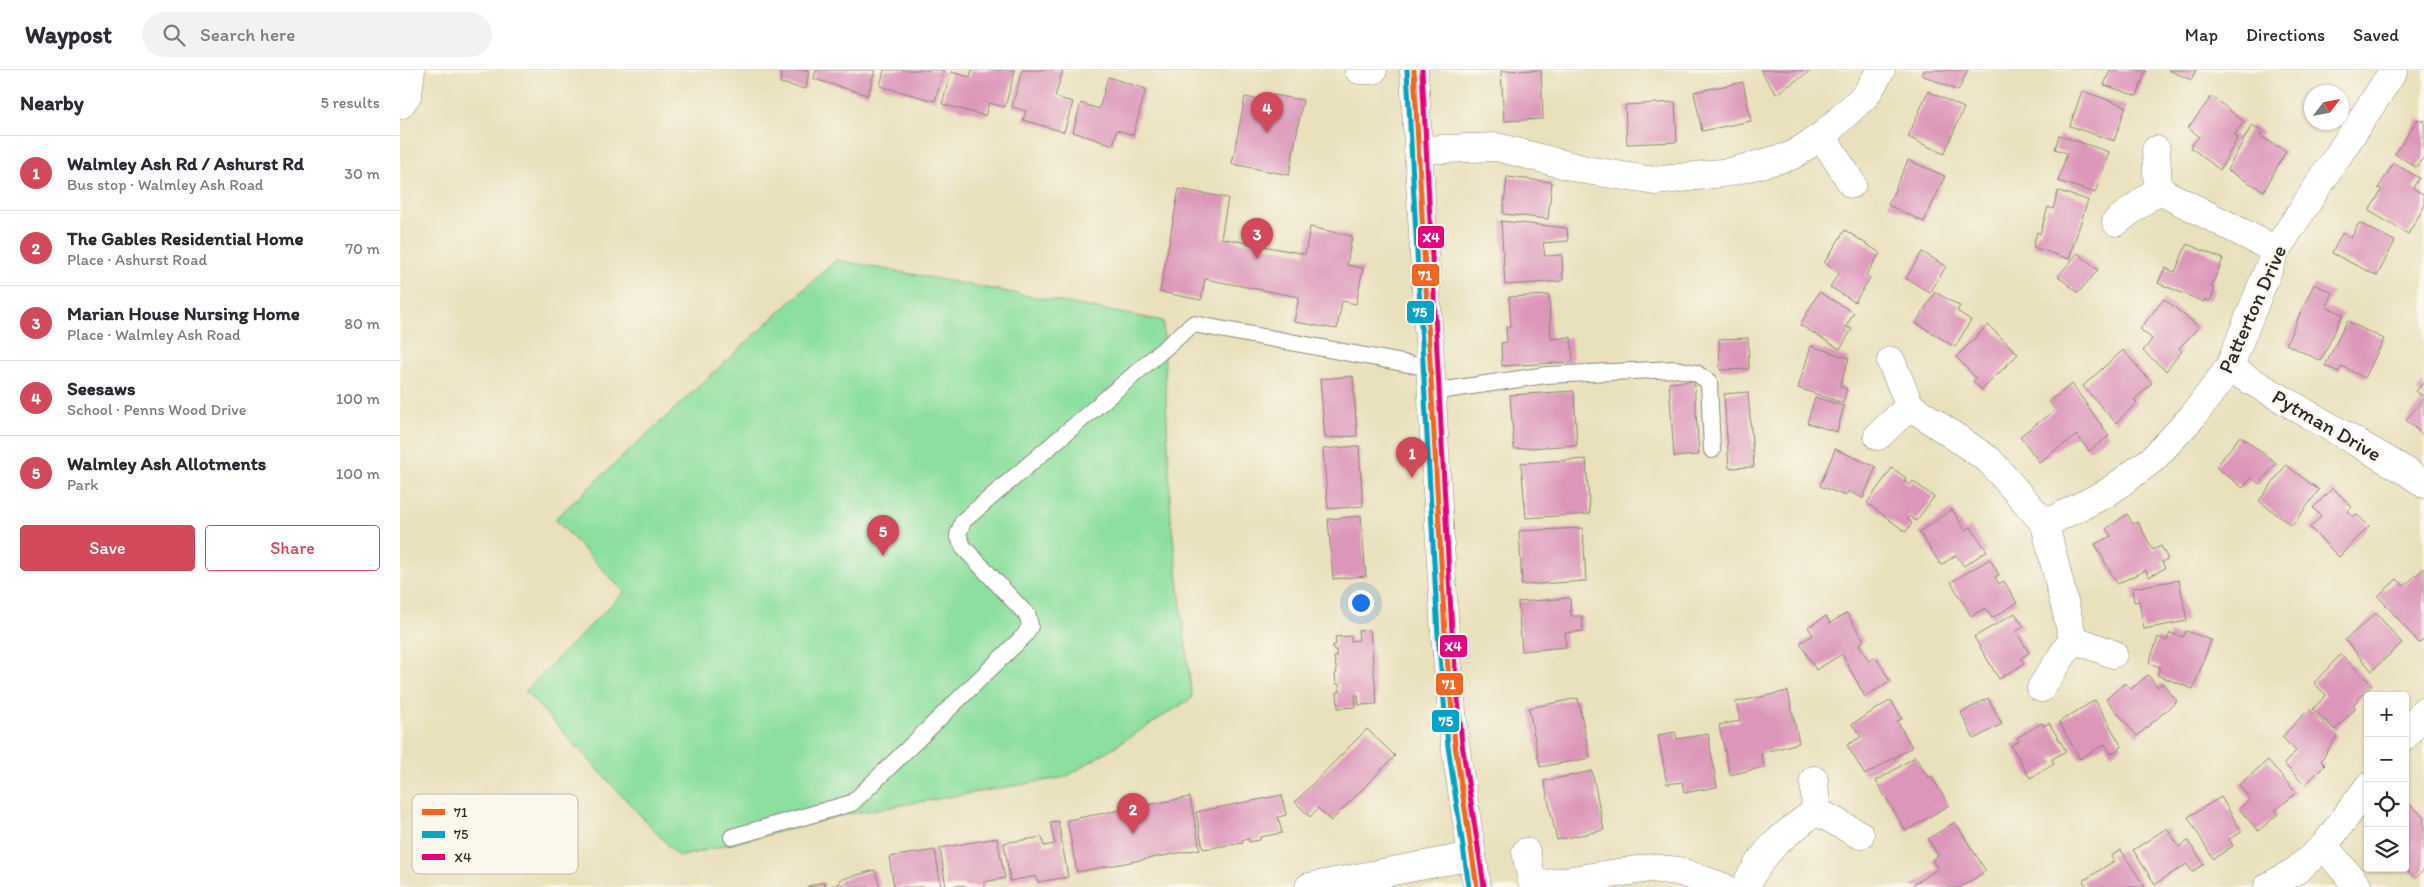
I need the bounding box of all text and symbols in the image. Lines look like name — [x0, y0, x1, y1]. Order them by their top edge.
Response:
search box — [142, 12, 492, 57]
text: Waypost — [25, 20, 112, 49]
icon: search — [160, 21, 188, 49]
text: Search here — [200, 23, 295, 46]
text: Map — [2185, 24, 2218, 46]
text: Directions — [2246, 24, 2325, 46]
text: Saved — [2353, 24, 2399, 46]
north arrow — [2304, 85, 2349, 130]
text: Nearby — [20, 90, 84, 115]
pin: 4 — [1251, 92, 1283, 133]
text: 5 results — [320, 93, 380, 112]
text: Walmley Ash Rd / Ashurst Rd — [67, 152, 304, 175]
text: 1 — [32, 164, 40, 183]
text: 30 m — [344, 164, 380, 183]
text: Bus stop · Walmley Ash Road — [67, 175, 264, 194]
pin: 3 — [1241, 218, 1273, 259]
line badge: X4 — [1417, 225, 1445, 249]
text: The Gables Residential Home — [67, 227, 304, 250]
text: X4 — [1422, 229, 1440, 246]
text: 2 — [32, 239, 40, 258]
text: 70 m — [345, 239, 380, 258]
street label: Patterton Drive — [2213, 241, 2291, 377]
text: Place · Ashurst Road — [67, 250, 207, 269]
line badge: 71 — [1411, 263, 1440, 287]
text: 71 — [1417, 267, 1432, 284]
line badge: 75 — [1406, 300, 1435, 324]
text: Marian House Nursing Home — [67, 302, 300, 325]
text: 75 — [1412, 304, 1428, 321]
text: 3 — [32, 314, 40, 333]
text: 80 m — [344, 314, 380, 333]
text: Place · Walmley Ash Road — [67, 325, 241, 344]
text: Seesaws — [67, 377, 136, 400]
street label: Pytman Drive — [2268, 384, 2386, 466]
text: 4 — [31, 389, 41, 408]
text: 100 m — [336, 389, 380, 408]
text: School · Penns Wood Drive — [67, 400, 246, 419]
pin: 1 — [1396, 437, 1428, 478]
text: Walmley Ash Allotments — [67, 452, 266, 475]
text: 5 — [32, 464, 40, 483]
text: 100 m — [336, 464, 380, 483]
text: Park — [67, 475, 98, 494]
pin: 5 — [867, 515, 899, 556]
button: Save — [20, 525, 195, 571]
button: Share — [205, 525, 380, 571]
your location — [1348, 590, 1374, 616]
line badge: X4 — [1439, 634, 1468, 658]
text: X4 — [1444, 638, 1462, 655]
line badge: 71 — [1435, 672, 1464, 696]
text: 71 — [1441, 676, 1456, 693]
map controls — [2364, 692, 2409, 872]
button: + — [2364, 692, 2409, 737]
line badge: 75 — [1431, 709, 1460, 733]
text: 75 — [1438, 713, 1454, 730]
button: − — [2364, 737, 2409, 782]
button: locate — [2364, 782, 2409, 827]
pin: 2 — [1117, 793, 1149, 834]
legend — [412, 794, 578, 874]
text: 71 — [454, 804, 468, 821]
text: 75 — [454, 826, 468, 843]
button: layers — [2364, 827, 2409, 872]
text: X4 — [454, 849, 472, 866]

